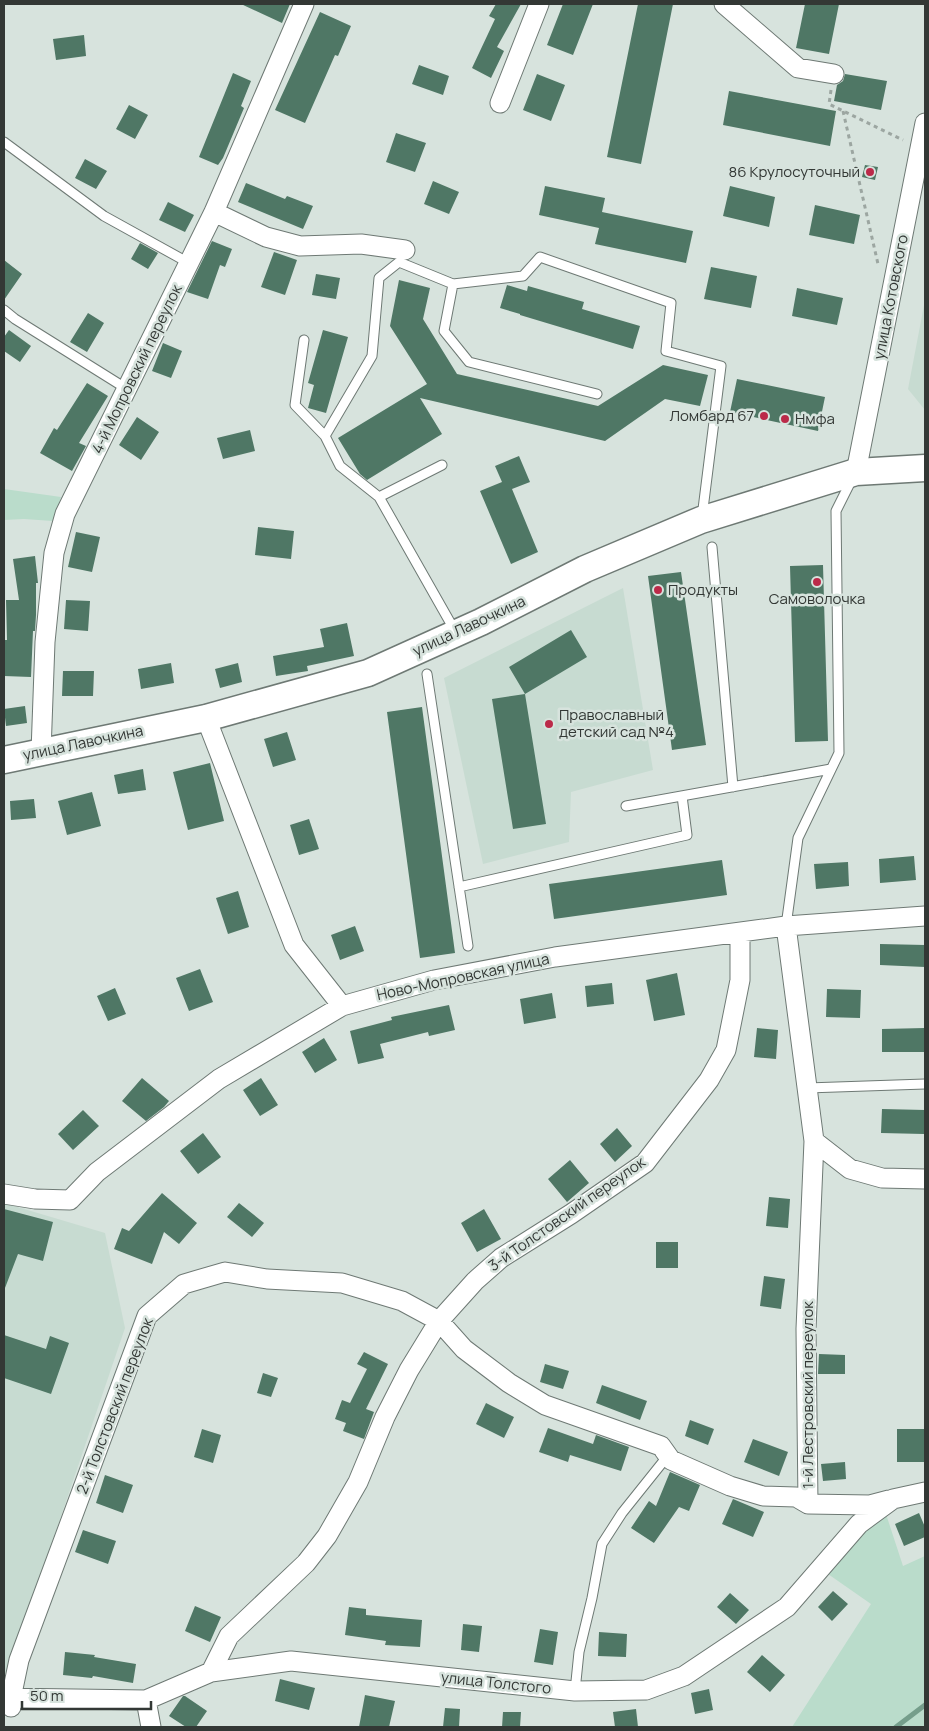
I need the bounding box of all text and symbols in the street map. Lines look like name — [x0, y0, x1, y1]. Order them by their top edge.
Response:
place label: 86 Крулосуточный — [729, 161, 860, 182]
marker: 86 Крулосуточный — [864, 166, 876, 178]
street label: улица Котовского — [868, 233, 913, 361]
street label: 4-й Мопровский переулок — [86, 280, 187, 457]
place label: Ломбард 67 — [669, 405, 754, 426]
place label: Нмфа — [795, 408, 835, 429]
marker: Ломбард 67 — [758, 410, 770, 422]
marker: Нмфа — [779, 413, 791, 425]
marker: Самоволочка — [811, 576, 823, 588]
place label: Продукты — [668, 579, 738, 600]
marker: Продукты — [652, 584, 664, 596]
place label: Самоволочка — [769, 588, 865, 609]
street label: улица Лавочкина — [409, 590, 529, 661]
place label: Православный детский сад №4 — [559, 704, 674, 742]
marker: Православный детский сад №4 — [543, 718, 555, 730]
street label: улица Лавочкина — [21, 720, 145, 766]
street label: Ново-Мопровская улица — [375, 948, 551, 1005]
street label: 3-й Толстовский переулок — [484, 1151, 650, 1276]
street label: 1-й Лестровский переулок — [797, 1301, 818, 1489]
street label: 2-й Толстовский переулок — [71, 1314, 158, 1497]
street label: улица Толстого — [440, 1666, 552, 1699]
scale bar — [22, 1678, 151, 1710]
text: 50 m — [30, 1685, 64, 1706]

